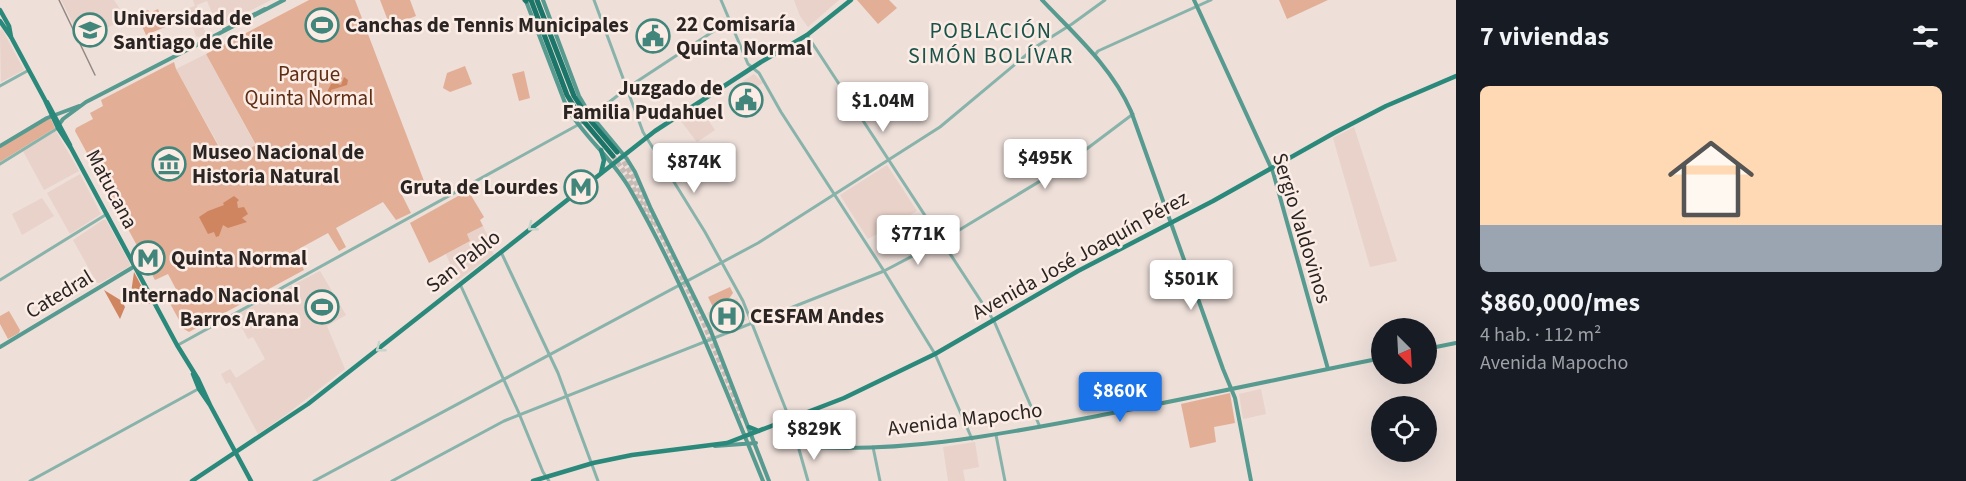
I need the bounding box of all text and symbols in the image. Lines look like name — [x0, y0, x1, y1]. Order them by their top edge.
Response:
place label: Universidad de Santiago de Chile — [113, 3, 273, 57]
sports icon: Canchas de Tennis Municipales — [304, 7, 340, 43]
place label: 22 Comisaría Quinta Normal — [676, 9, 812, 63]
place label: Canchas de Tennis Municipales — [345, 10, 629, 40]
school or university icon: Universidad de Santiago de Chile — [72, 12, 108, 48]
district label: POBLACIÓN SIMÓN BOLÍVAR — [908, 15, 1074, 72]
public building icon: 22 Comisaría Quinta Normal — [635, 18, 671, 54]
text: 7 viviendas — [1480, 18, 1609, 55]
icon: filters — [1909, 20, 1942, 53]
park label: Parque Quinta Normal — [244, 59, 374, 113]
place label: Juzgado de Familia Pudahuel — [563, 73, 723, 127]
public building icon: Juzgado de Familia Pudahuel — [728, 82, 764, 118]
pin: $1.04M — [834, 82, 932, 133]
text: $1.04M — [851, 87, 915, 115]
icon: home — [1657, 125, 1765, 233]
place label: Museo Nacional de Historia Natural — [192, 137, 365, 191]
pin: $495K — [1003, 139, 1087, 190]
pin: $874K — [652, 143, 736, 194]
street label: Matucana — [79, 144, 145, 234]
text: $495K — [1018, 144, 1072, 172]
museum icon: Museo Nacional de Historia Natural — [151, 146, 187, 182]
text: $874K — [667, 148, 721, 176]
street label: Sergio Valdovinos — [1265, 149, 1339, 307]
metro station icon: Gruta de Lourdes — [563, 169, 599, 205]
place label: Gruta de Lourdes — [400, 172, 558, 202]
street label: Avenida José Joaquín Pérez — [966, 183, 1194, 327]
pin: $771K — [876, 215, 960, 266]
one-way arrow — [528, 220, 539, 231]
text: $771K — [891, 220, 945, 248]
street label: San Pablo — [419, 222, 507, 300]
metro station icon: Quinta Normal — [130, 240, 166, 276]
place label: Quinta Normal — [171, 243, 307, 273]
pin: $501K — [1149, 260, 1233, 311]
street label: Catedral — [20, 262, 98, 326]
text: $501K — [1164, 265, 1218, 293]
place label: Internado Nacional Barros Arana — [121, 280, 299, 334]
text: $860,000/mes — [1480, 284, 1640, 321]
sports icon: Internado Nacional Barros Arana — [304, 289, 340, 325]
hospital icon: CESFAM Andes — [709, 298, 745, 334]
place label: CESFAM Andes — [750, 301, 884, 331]
north arrow — [1371, 318, 1437, 384]
map controls — [1371, 318, 1437, 462]
text: 4 hab. · 112 m² — [1480, 321, 1601, 349]
one-way arrow — [375, 341, 386, 352]
text: Avenida Mapocho — [1480, 349, 1628, 377]
pin: $860K — [1078, 372, 1162, 423]
text: $860K — [1093, 377, 1147, 405]
street label: Avenida Mapocho — [886, 395, 1044, 443]
button: locate — [1371, 396, 1437, 462]
pin: $829K — [772, 410, 856, 461]
text: $829K — [787, 415, 841, 443]

